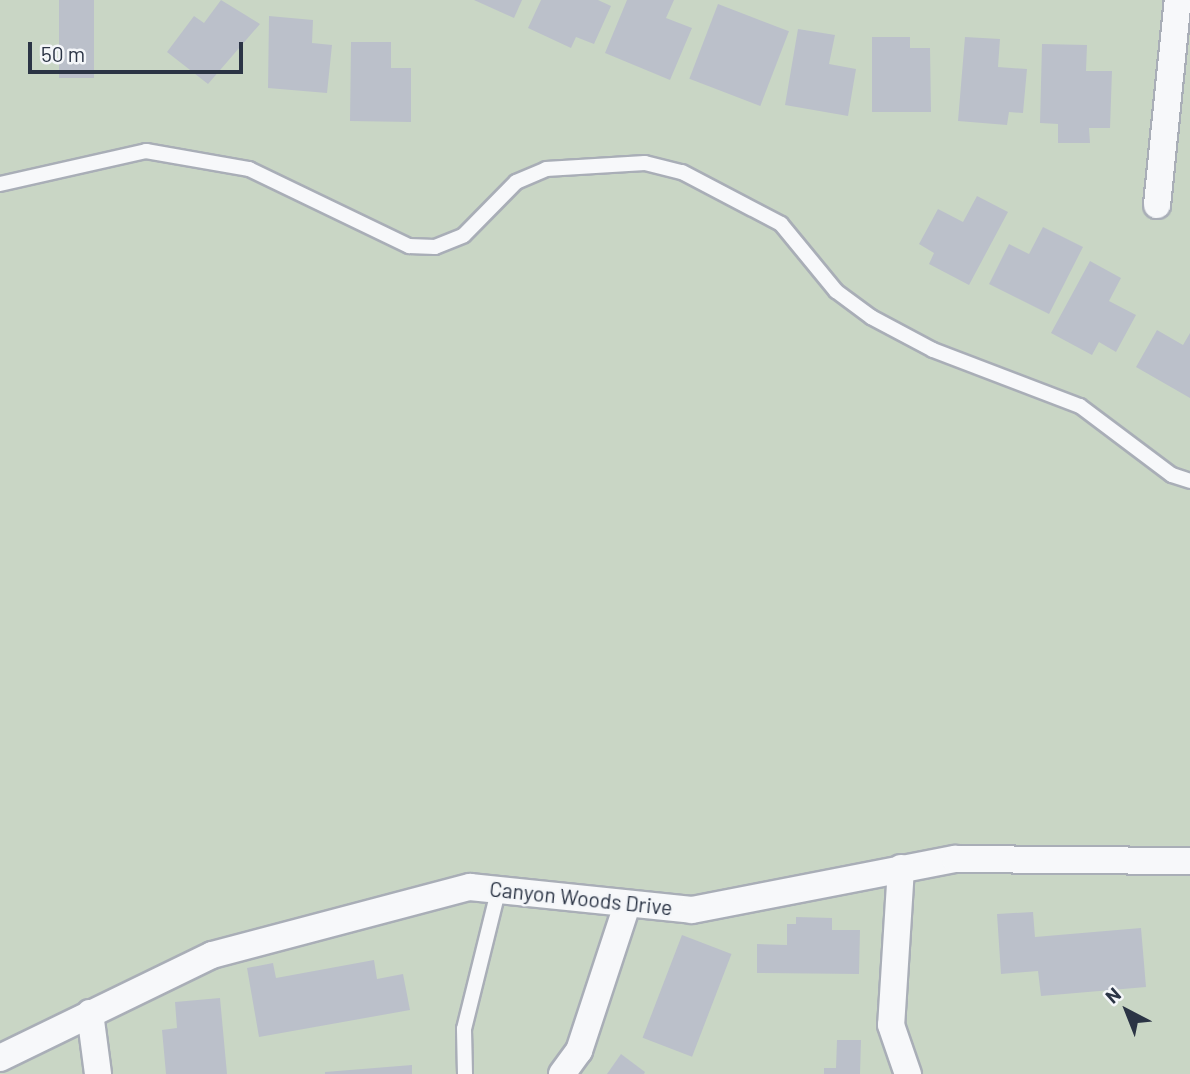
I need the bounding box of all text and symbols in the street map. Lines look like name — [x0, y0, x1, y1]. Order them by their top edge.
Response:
scale bar — [32, 28, 247, 72]
text: 50 m — [41, 41, 85, 66]
street label: Canyon Woods Drive — [488, 876, 674, 920]
north arrow — [1092, 976, 1162, 1046]
text: N — [1100, 982, 1125, 1008]

